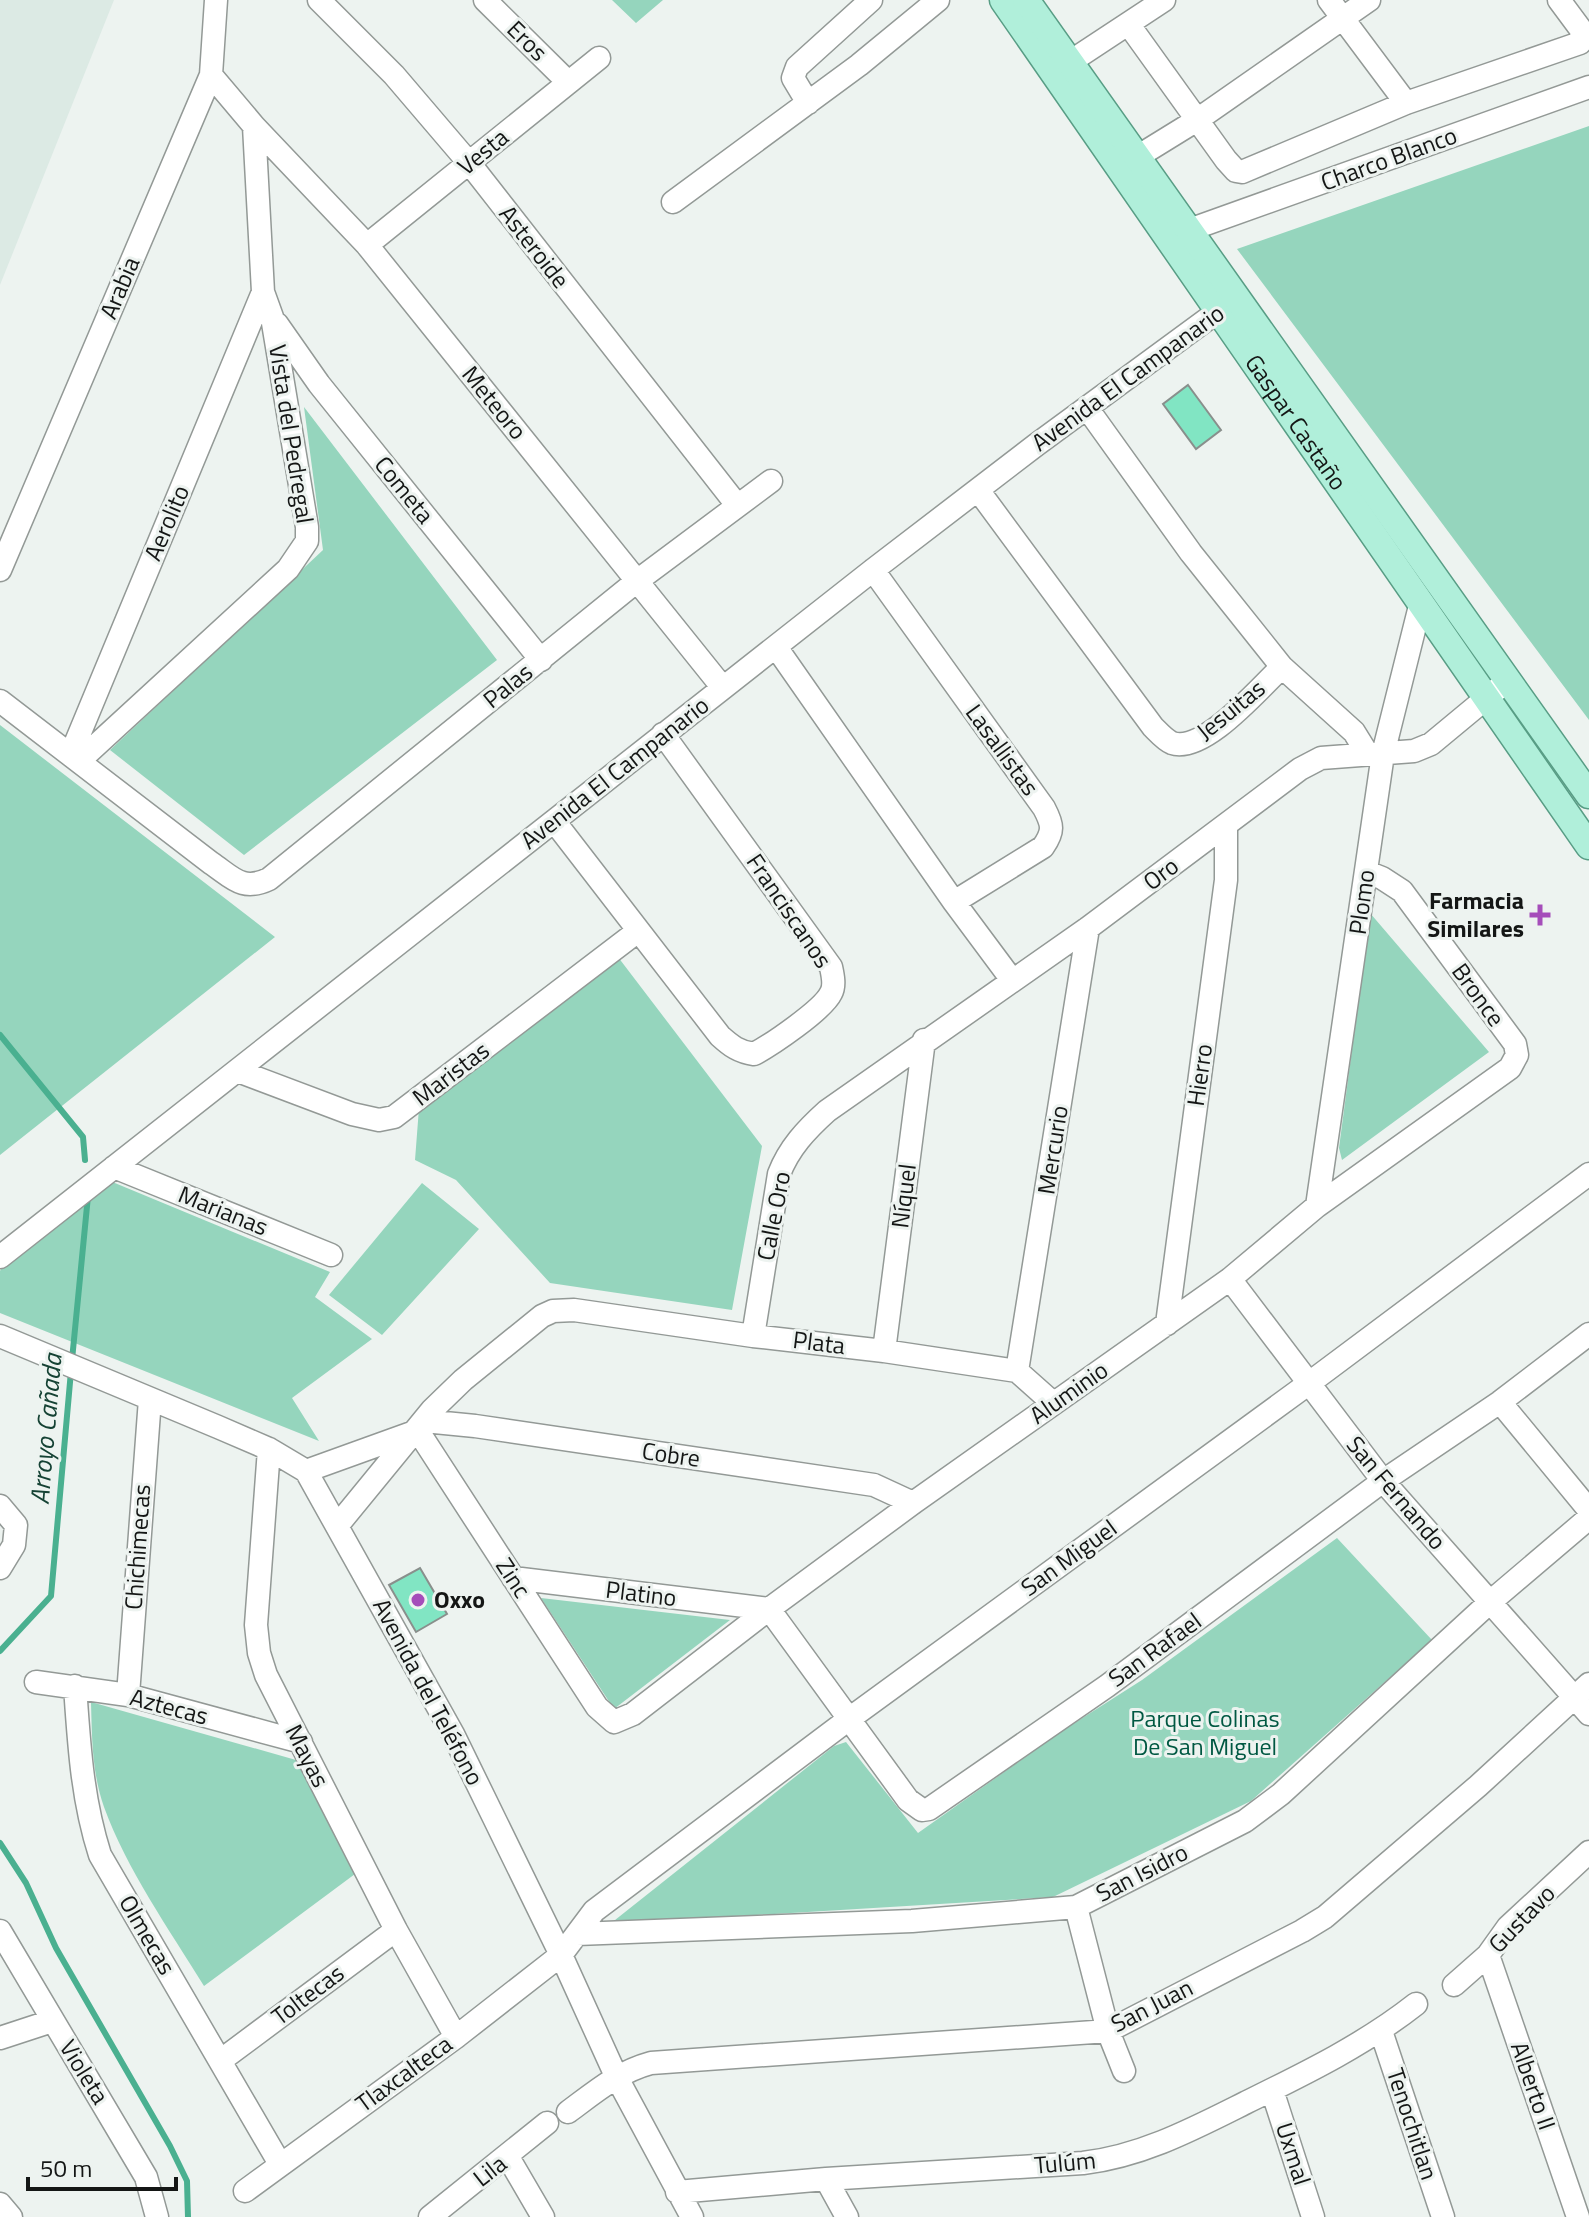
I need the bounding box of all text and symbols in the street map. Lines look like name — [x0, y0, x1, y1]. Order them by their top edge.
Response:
street label: Eros — [499, 12, 556, 69]
street label: Charco Blanco — [1316, 117, 1462, 199]
street label: Vesta — [449, 119, 516, 183]
street label: Asteroide — [491, 197, 579, 296]
street label: Arabia — [90, 251, 148, 324]
street label: Avenida El Campanario — [1024, 295, 1231, 460]
street label: Vista del Pedregal — [260, 342, 324, 526]
street label: Gaspar Castaño — [1237, 347, 1356, 497]
street label: Meteoro — [454, 358, 536, 447]
street label: Cometa — [366, 448, 443, 531]
street label: Aerolito — [134, 479, 198, 566]
street label: Palas — [475, 654, 540, 716]
street label: Jesuitas — [1188, 670, 1273, 748]
street label: Avenida El Campanario — [512, 687, 716, 857]
street label: Lasallistas — [957, 696, 1048, 803]
street label: Franciscanos — [738, 846, 842, 975]
street label: Oro — [1135, 848, 1186, 899]
street label: Plomo — [1339, 867, 1383, 937]
place label: Farmacia Similares — [1427, 882, 1524, 946]
marker: Farmacia Similares — [1531, 906, 1549, 924]
street label: Bronce — [1443, 955, 1514, 1034]
street label: Maristas — [404, 1032, 497, 1114]
street label: Hierro — [1177, 1041, 1221, 1108]
street label: Mercurio — [1027, 1103, 1077, 1197]
street label: Níquel — [881, 1162, 925, 1230]
street label: Calle Oro — [747, 1168, 799, 1263]
street label: Marianas — [173, 1176, 274, 1244]
street label: Plata — [791, 1321, 847, 1363]
water label: Arroyo Cañada — [20, 1350, 72, 1506]
street label: Aluminio — [1022, 1352, 1115, 1432]
street label: San Fernando — [1338, 1428, 1455, 1557]
street label: Cobre — [640, 1432, 703, 1476]
street label: Chichimecas — [115, 1483, 159, 1611]
street label: San Miguel — [1013, 1510, 1124, 1604]
street label: Zinc — [487, 1550, 540, 1605]
street label: Platino — [604, 1571, 679, 1615]
place label: Oxxo — [434, 1581, 485, 1617]
marker: Oxxo — [409, 1591, 427, 1609]
street label: Avenida del Teléfono — [364, 1592, 493, 1791]
street label: San Rafael — [1100, 1603, 1209, 1695]
street label: Aztecas — [126, 1678, 212, 1734]
park label: Parque Colinas De San Miguel — [1130, 1700, 1280, 1764]
street label: Mayas — [277, 1718, 339, 1793]
street label: San Isidro — [1089, 1834, 1194, 1911]
street label: Gustavo — [1479, 1876, 1563, 1961]
street label: Olmecas — [110, 1888, 185, 1981]
street label: Toltecas — [263, 1955, 351, 2034]
street label: San Juan — [1104, 1969, 1199, 2041]
street label: Tlaxcalteca — [348, 2026, 459, 2121]
street label: Violeta — [51, 2032, 119, 2111]
street label: Alberto II — [1502, 2037, 1566, 2135]
street label: Tenochitlan — [1378, 2063, 1448, 2184]
street label: Uxmal — [1267, 2118, 1321, 2190]
scale bar — [28, 2141, 176, 2191]
street label: Tulúm — [1033, 2141, 1097, 2183]
street label: Lila — [465, 2145, 514, 2195]
text: 50 m — [40, 2150, 92, 2186]

